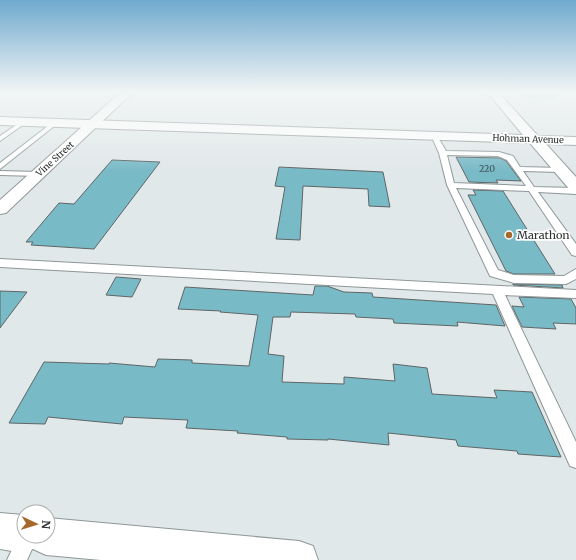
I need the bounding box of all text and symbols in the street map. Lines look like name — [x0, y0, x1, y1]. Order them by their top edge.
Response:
street label: Hohman Avenue — [492, 132, 564, 145]
street label: Vine Street — [33, 138, 76, 179]
house number: 220 — [479, 163, 495, 174]
place label: Marathon — [517, 228, 570, 242]
marker: Marathon — [504, 230, 514, 240]
north arrow — [16, 504, 56, 544]
text: N — [39, 520, 53, 530]

